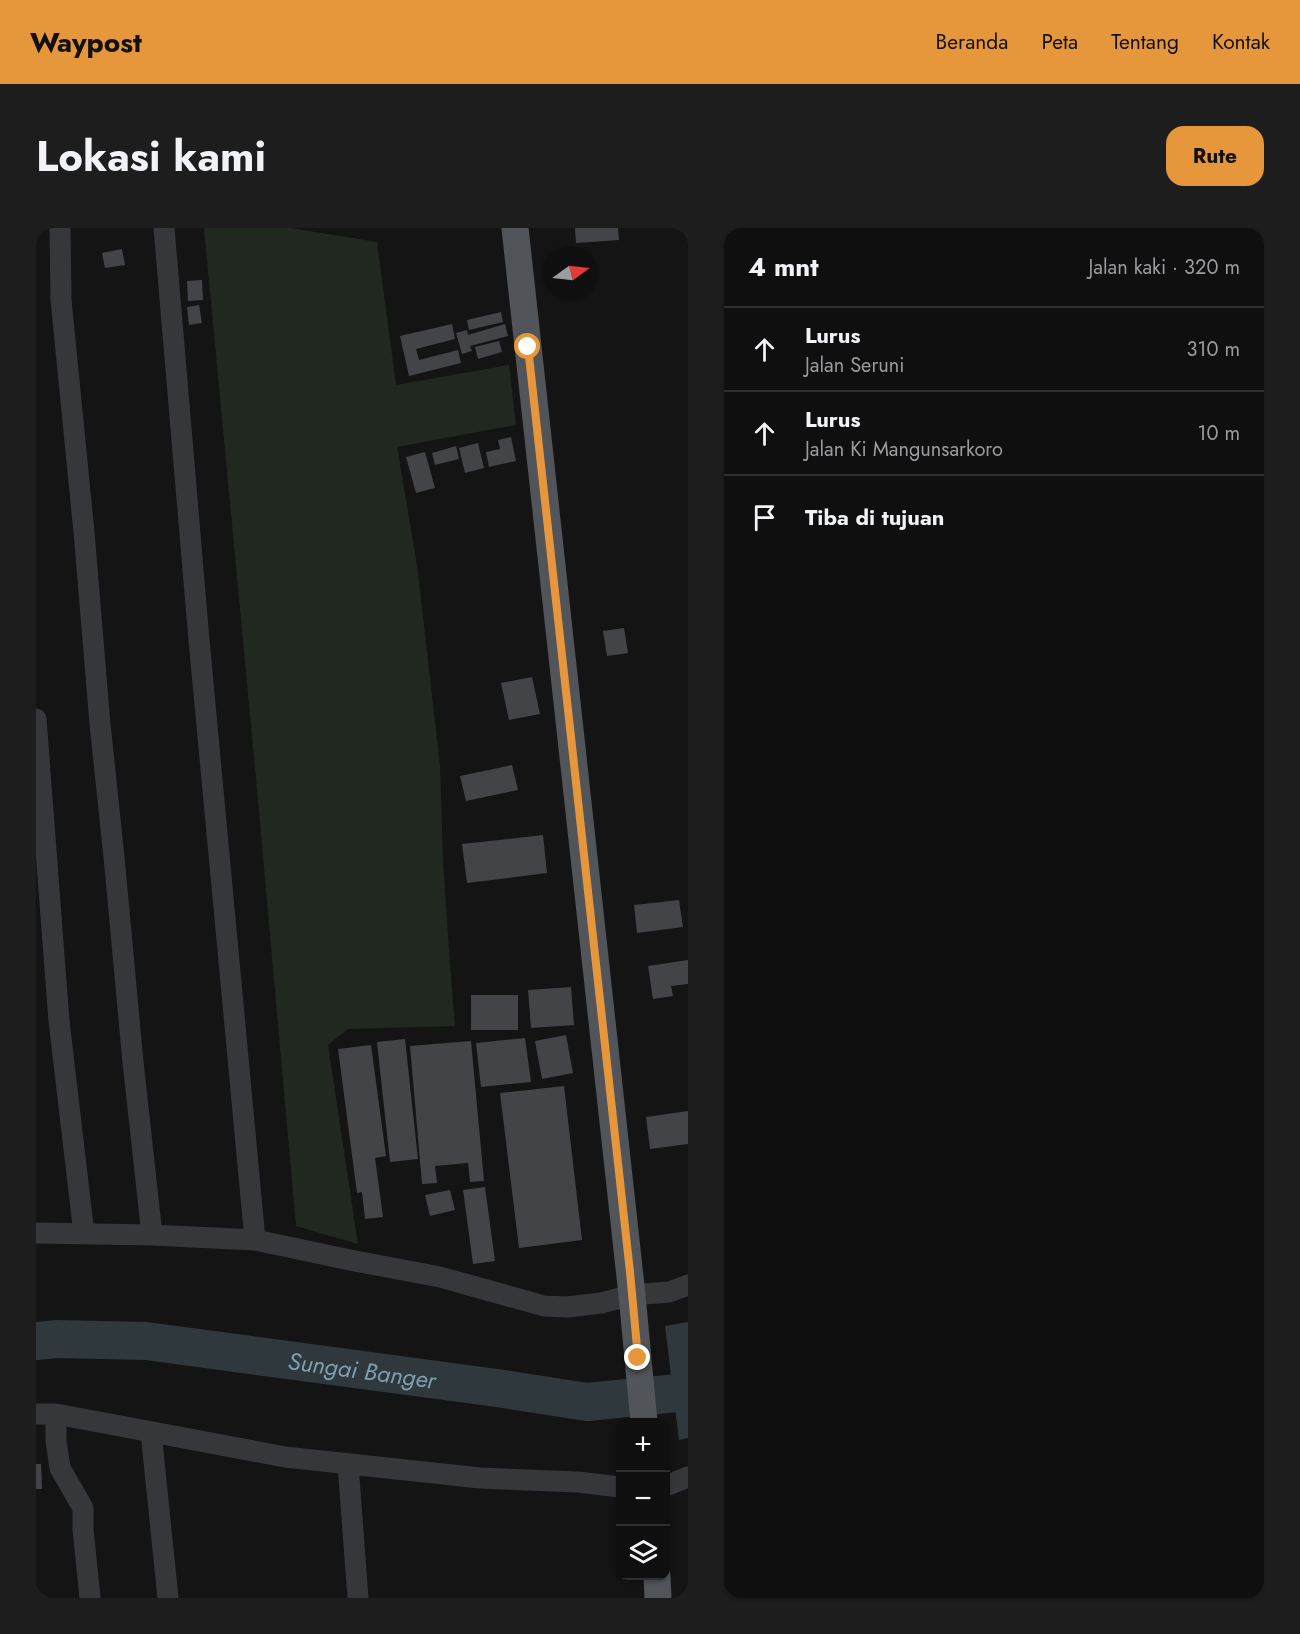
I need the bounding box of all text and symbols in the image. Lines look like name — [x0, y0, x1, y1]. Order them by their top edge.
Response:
text: Waypost — [30, 22, 142, 63]
text: Beranda — [935, 27, 1008, 57]
text: Peta — [1041, 27, 1078, 57]
text: Tentang — [1111, 27, 1179, 57]
text: Kontak — [1212, 27, 1270, 57]
text: Lokasi kami — [36, 126, 266, 187]
button: Rute — [1166, 126, 1264, 186]
north arrow — [544, 246, 598, 300]
text: 4 mnt — [748, 248, 819, 286]
text: Jalan kaki · 320 m — [1089, 253, 1240, 282]
text: Lurus — [805, 319, 861, 351]
route start — [514, 333, 540, 359]
icon: ahead — [748, 333, 781, 366]
text: 310 m — [1186, 335, 1240, 364]
text: Jalan Seruni — [805, 351, 904, 380]
text: Lurus — [805, 403, 861, 435]
icon: ahead — [748, 417, 781, 450]
text: 10 m — [1197, 419, 1240, 448]
text: Jalan Ki Mangunsarkoro — [805, 435, 1003, 464]
icon: arrive — [748, 501, 781, 534]
text: Tiba di tujuan — [805, 501, 944, 533]
water label: Sungai Banger — [286, 1343, 440, 1397]
route end — [624, 1344, 650, 1370]
map controls — [616, 1418, 670, 1580]
button: + — [616, 1418, 670, 1472]
button: − — [616, 1472, 670, 1526]
button: layers — [616, 1526, 670, 1580]

